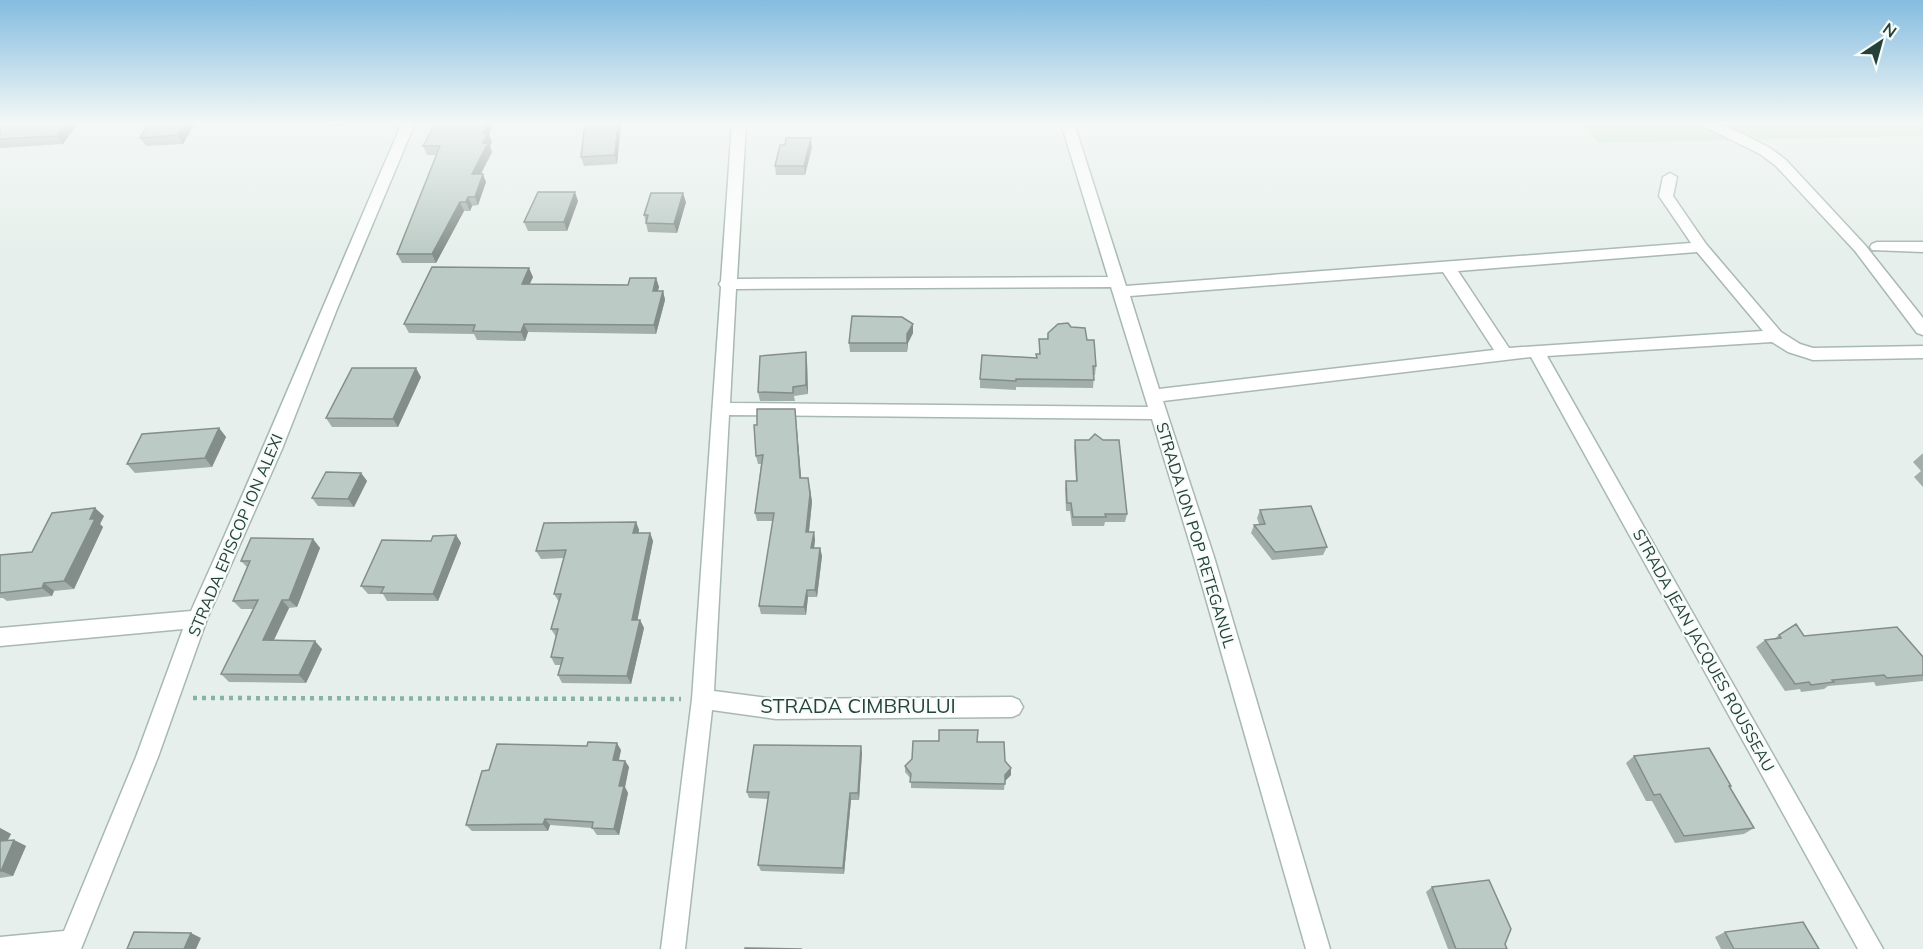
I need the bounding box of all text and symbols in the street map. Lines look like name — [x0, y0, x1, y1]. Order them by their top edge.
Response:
north arrow — [1851, 12, 1911, 72]
text: N — [1879, 18, 1901, 42]
street label: STRADA ION POP RETEGANUL — [1152, 420, 1240, 650]
street label: STRADA EPISCOP ION ALEXI — [183, 431, 287, 639]
street label: STRADA JEAN JACQUES ROUSSEAU — [1629, 525, 1779, 775]
street label: STRADA CIMBRULUI — [760, 693, 956, 718]

